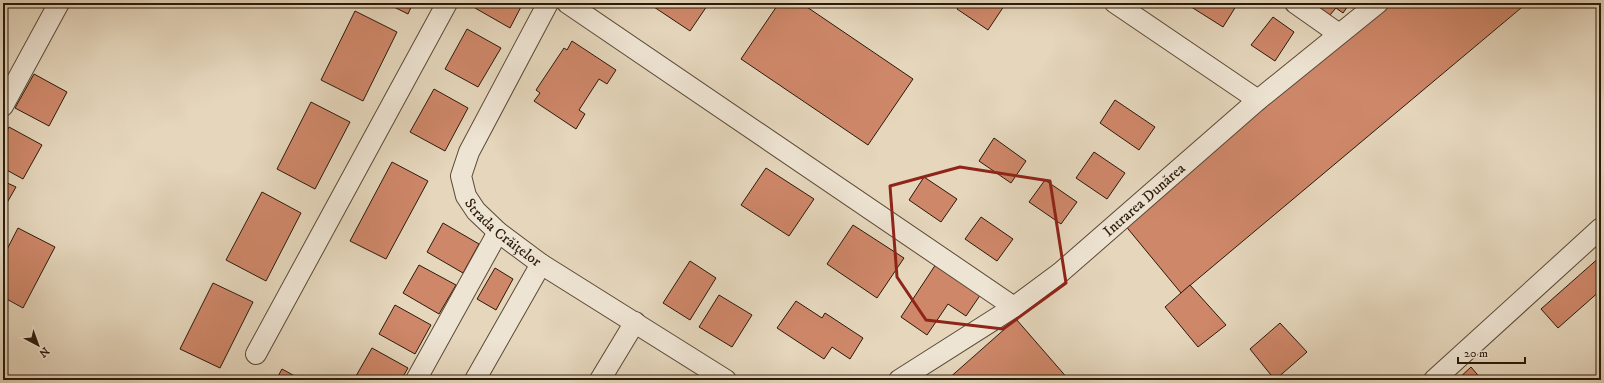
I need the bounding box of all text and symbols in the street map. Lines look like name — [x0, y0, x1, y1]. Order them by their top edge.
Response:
street label: Intrarea Dunărea — [1099, 158, 1190, 241]
street label: Strada Crăițelor — [461, 195, 546, 271]
north arrow — [18, 325, 58, 365]
scale bar — [1458, 339, 1525, 365]
text: N — [36, 344, 52, 360]
text: 20 m — [1464, 346, 1488, 361]

